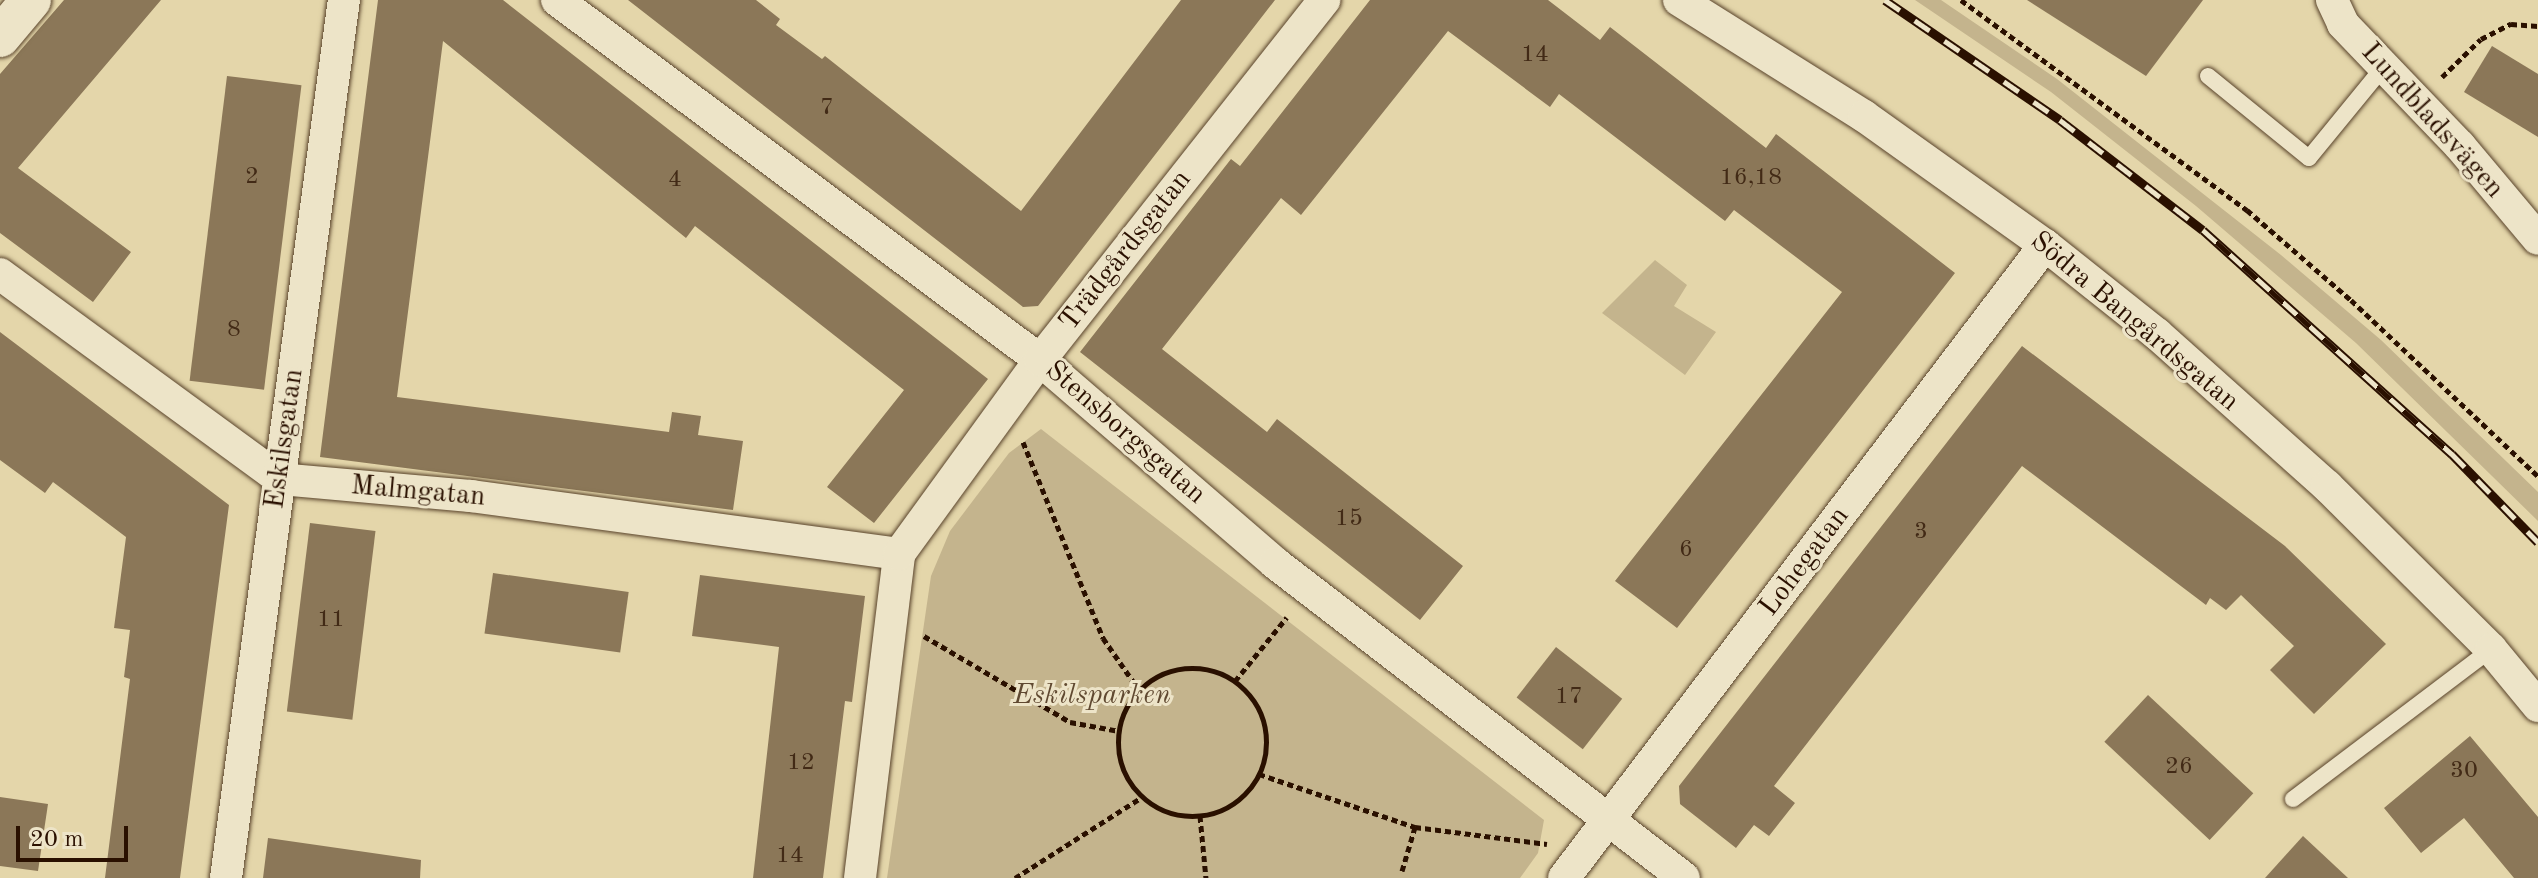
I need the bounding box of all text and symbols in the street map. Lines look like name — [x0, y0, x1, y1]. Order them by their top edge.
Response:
street label: Lundbladsvägen — [2353, 36, 2511, 206]
house number: 14 — [1521, 42, 1549, 70]
house number: 7 — [820, 95, 834, 123]
house number: 2 — [245, 164, 259, 192]
street label: Trädgårdsgatan — [1053, 164, 1199, 338]
house number: 16,18 — [1720, 165, 1782, 193]
house number: 4 — [668, 167, 682, 195]
street label: Södra Bangårdsgatan — [2023, 225, 2245, 419]
house number: 8 — [227, 317, 241, 345]
street label: Stensborgsgatan — [1038, 354, 1212, 512]
street label: Eskilsgatan — [259, 367, 311, 511]
street label: Malmgatan — [349, 469, 487, 515]
street label: Lohegatan — [1753, 501, 1857, 623]
house number: 15 — [1335, 506, 1363, 534]
house number: 3 — [1914, 519, 1928, 547]
house number: 6 — [1679, 537, 1693, 565]
house number: 11 — [317, 607, 345, 635]
park label: Eskilsparken — [1013, 679, 1171, 713]
house number: 17 — [1555, 684, 1583, 712]
house number: 12 — [787, 750, 815, 778]
house number: 26 — [2165, 754, 2193, 782]
house number: 30 — [2450, 758, 2478, 786]
scale bar — [20, 810, 132, 860]
text: 20 m — [30, 828, 84, 852]
house number: 14 — [776, 843, 804, 871]

